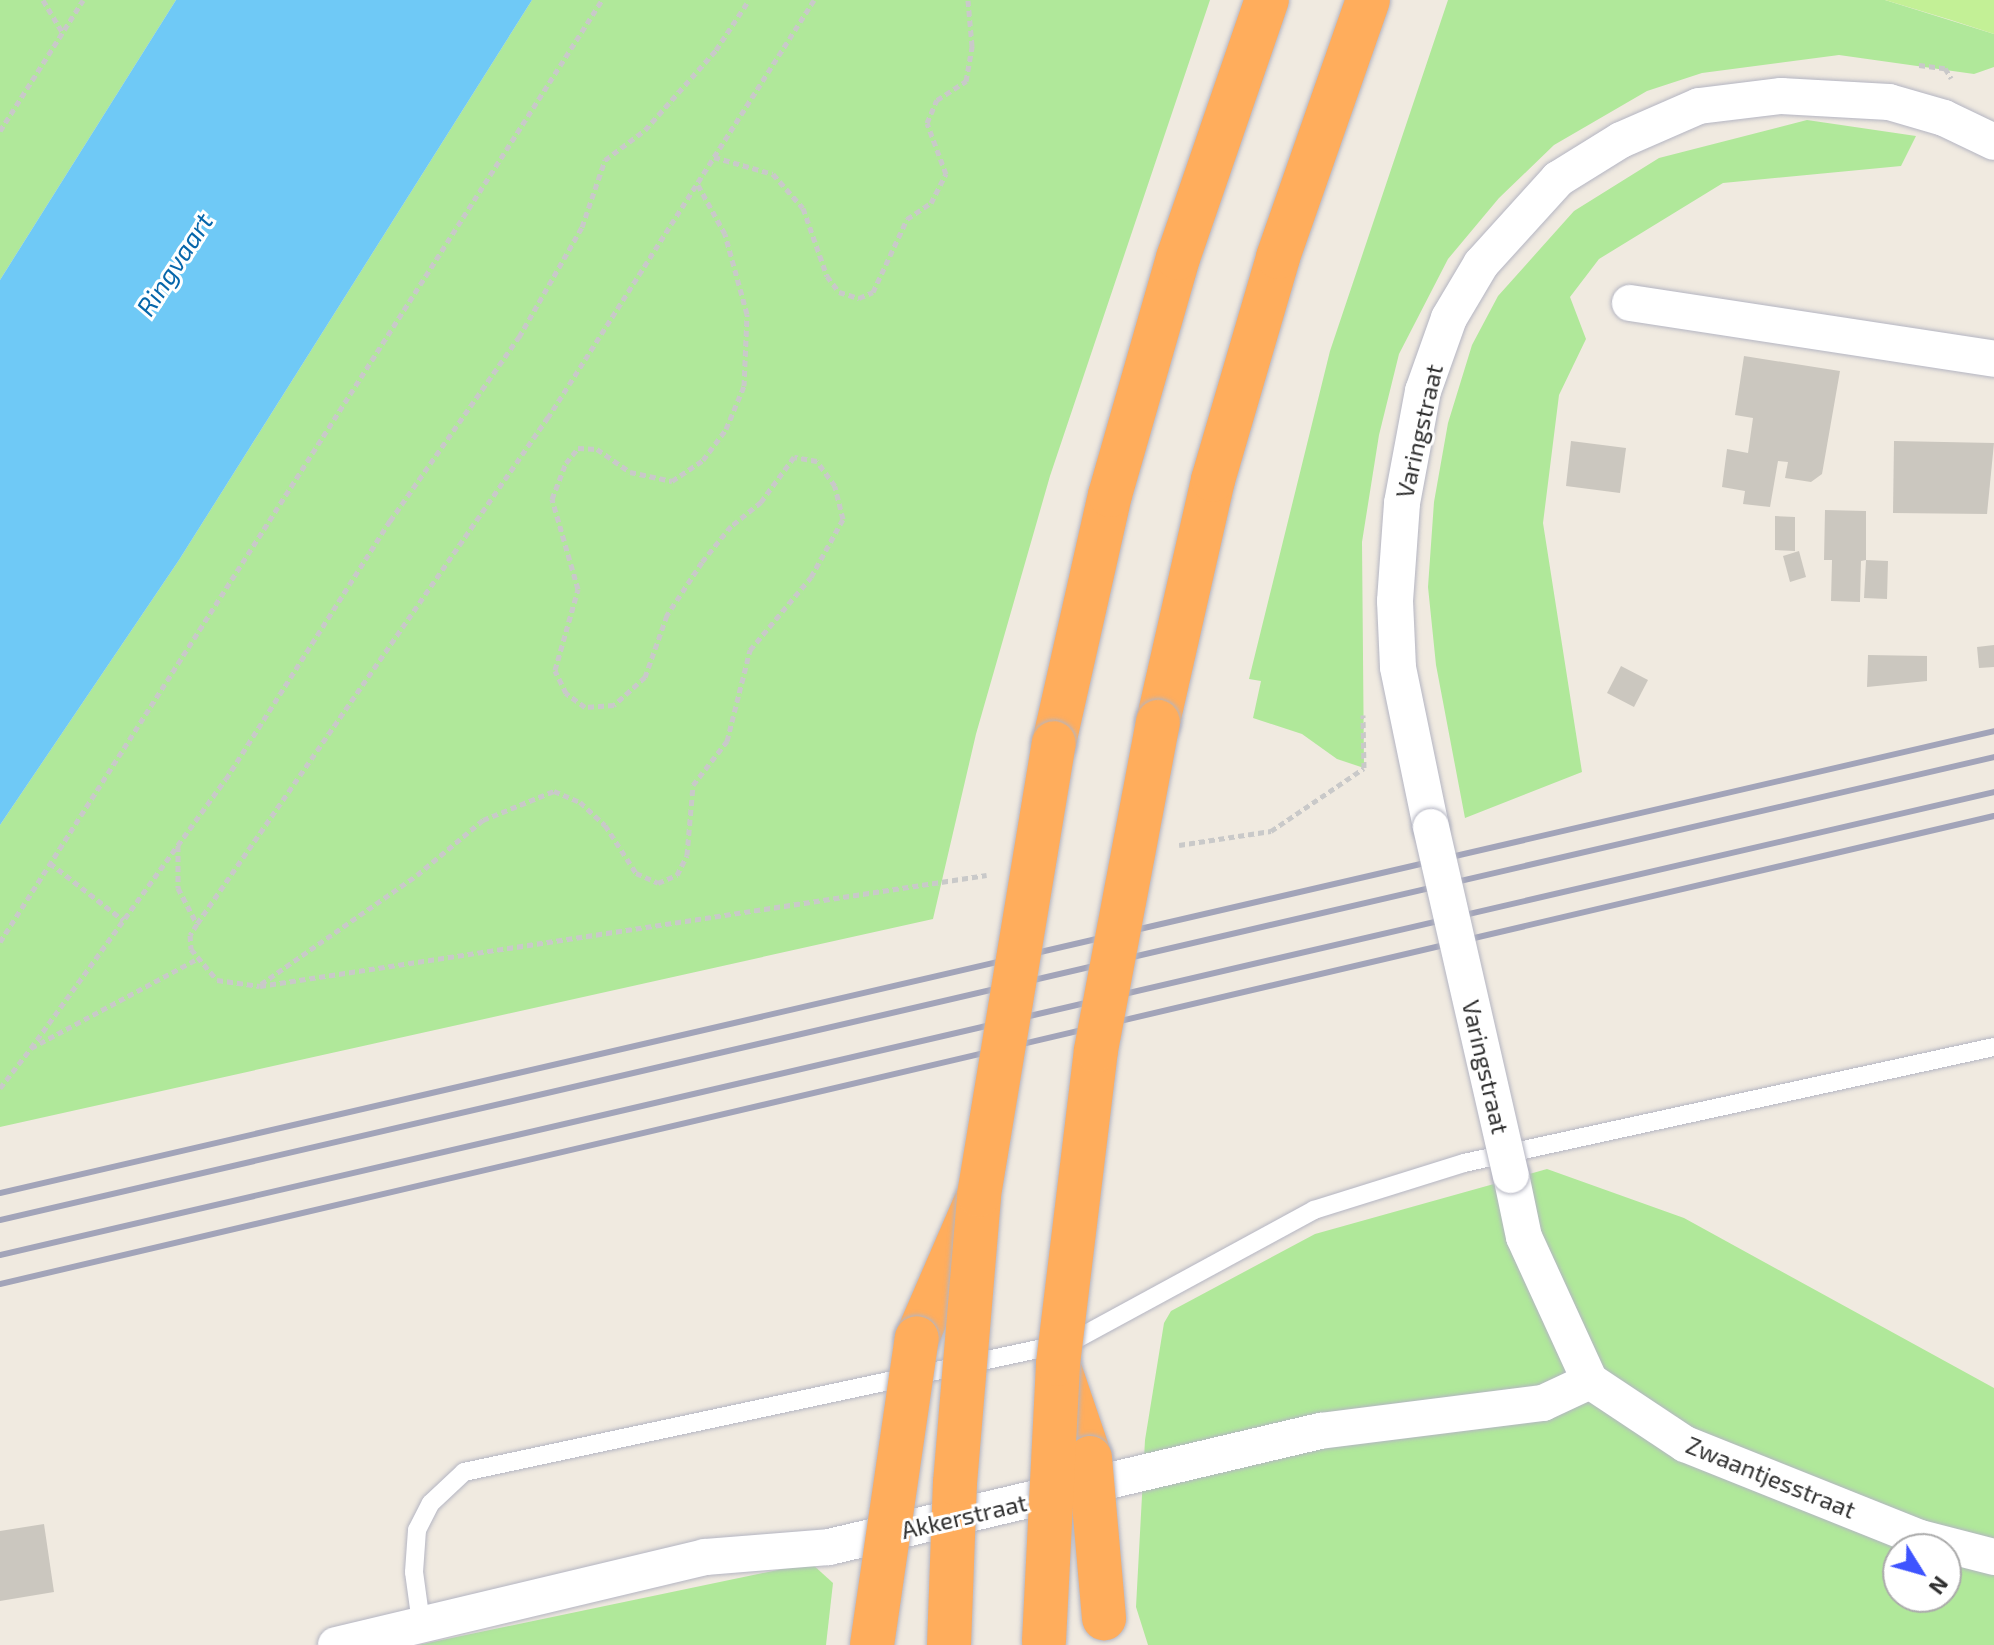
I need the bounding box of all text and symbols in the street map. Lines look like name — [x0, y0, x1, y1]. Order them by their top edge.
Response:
water label: Ringvaart — [129, 207, 219, 321]
street label: Varingstraat — [1390, 361, 1448, 501]
street label: Varingstraat — [1457, 997, 1515, 1137]
street label: Zwaantjesstraat — [1682, 1430, 1860, 1524]
street label: Akkerstraat — [898, 1488, 1030, 1544]
north arrow — [1882, 1533, 1962, 1613]
text: N — [1924, 1572, 1955, 1600]

